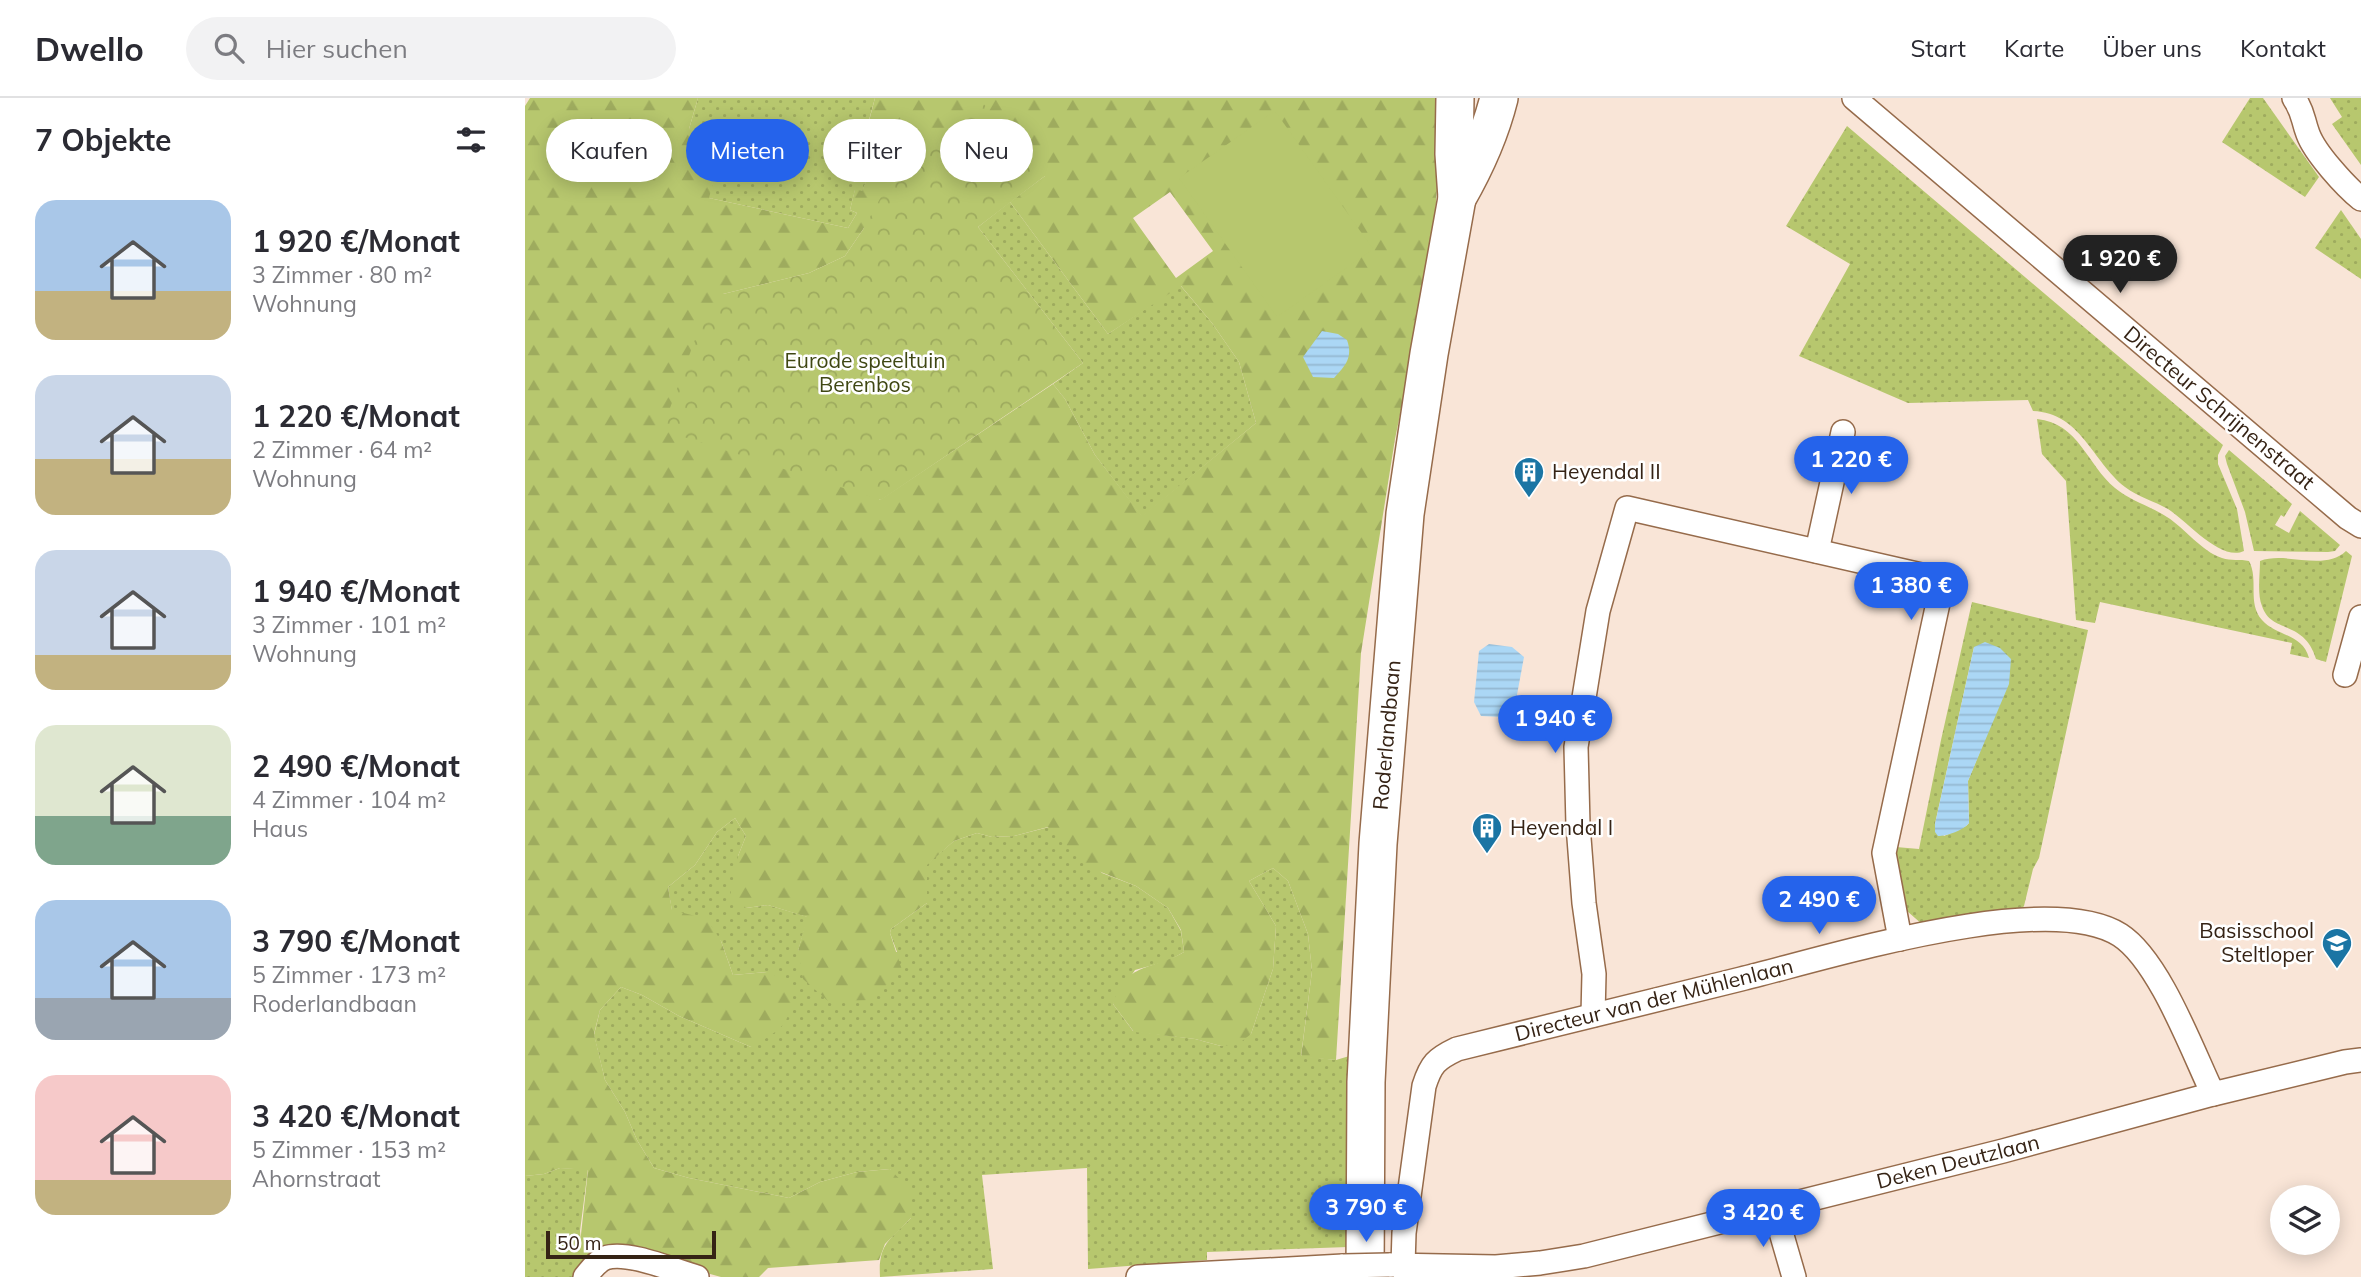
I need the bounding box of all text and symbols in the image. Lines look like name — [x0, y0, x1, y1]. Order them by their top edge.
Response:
search box — [186, 17, 676, 80]
text: Dwello — [35, 28, 144, 69]
icon: search — [210, 29, 248, 67]
text: Hier suchen — [266, 32, 408, 65]
text: Start — [1910, 33, 1966, 63]
text: Karte — [2004, 33, 2064, 63]
text: Über uns — [2102, 33, 2202, 63]
text: Kontakt — [2240, 33, 2326, 63]
chip: Kaufen — [546, 119, 672, 182]
chip: Mieten — [686, 119, 809, 182]
chip: Filter — [823, 119, 926, 182]
chip: Neu — [940, 119, 1033, 182]
text: 7 Objekte — [35, 121, 171, 159]
icon: filters — [452, 121, 490, 159]
text: 1 920 €/Monat — [252, 222, 460, 260]
icon: home — [91, 228, 175, 312]
pin: 1 920 € — [2055, 236, 2185, 295]
text: 1 920 € — [2079, 243, 2161, 272]
text: 3 Zimmer · 80 m² — [252, 260, 432, 289]
text: Wohnung — [252, 289, 357, 318]
street label: Directeur Schrijnenstraat — [2119, 320, 2320, 495]
park label: Eurode speeltuin Berenbos — [784, 347, 946, 397]
text: 1 220 €/Monat — [252, 397, 460, 435]
icon: home — [91, 403, 175, 487]
text: 2 Zimmer · 64 m² — [252, 435, 432, 464]
pin: 1 220 € — [1786, 436, 1916, 496]
text: 1 220 € — [1810, 444, 1892, 473]
building icon: Heyendal II — [1512, 455, 1546, 499]
place label: Heyendal II — [1552, 458, 1661, 484]
text: Wohnung — [252, 464, 357, 493]
pin: 1 380 € — [1846, 562, 1976, 622]
text: 1 380 € — [1870, 570, 1952, 599]
text: 1 940 €/Monat — [252, 572, 460, 610]
icon: home — [91, 578, 175, 662]
text: 3 Zimmer · 101 m² — [252, 610, 446, 639]
text: Wohnung — [252, 639, 357, 668]
street label: Roderlandbaan — [1366, 659, 1406, 811]
pin: 1 940 € — [1490, 696, 1620, 755]
text: 1 940 € — [1514, 703, 1596, 732]
text: 2 490 €/Monat — [252, 747, 460, 785]
icon: home — [91, 753, 175, 837]
text: 4 Zimmer · 104 m² — [252, 785, 446, 814]
building icon: Heyendal I — [1470, 811, 1504, 855]
text: Haus — [252, 814, 308, 843]
place label: Heyendal I — [1510, 814, 1613, 840]
pin: 2 490 € — [1754, 876, 1884, 936]
text: 2 490 € — [1778, 884, 1860, 913]
place label: Basisschool Steltloper — [2199, 917, 2314, 967]
text: 3 790 €/Monat — [252, 922, 460, 960]
school or university icon: Basisschool Steltloper — [2320, 926, 2354, 970]
icon: home — [91, 928, 175, 1012]
street label: Directeur van der Mühlenlaan — [1512, 952, 1796, 1046]
text: 5 Zimmer · 173 m² — [252, 960, 446, 989]
text: Roderlandbaan — [252, 989, 417, 1018]
text: 3 420 €/Monat — [252, 1097, 460, 1135]
icon: home — [91, 1103, 175, 1187]
street label: Deken Deutzlaan — [1874, 1128, 2042, 1194]
text: 5 Zimmer · 153 m² — [252, 1135, 446, 1164]
text: Ahornstraat — [252, 1164, 381, 1193]
pin: 3 790 € — [1301, 1184, 1431, 1244]
map controls — [2270, 1185, 2340, 1255]
button: layers — [2270, 1185, 2340, 1255]
pin: 3 420 € — [1698, 1190, 1828, 1249]
text: 3 790 € — [1325, 1192, 1407, 1221]
text: 3 420 € — [1722, 1197, 1804, 1226]
scale bar — [546, 1228, 716, 1260]
text: 50 m — [557, 1231, 601, 1255]

